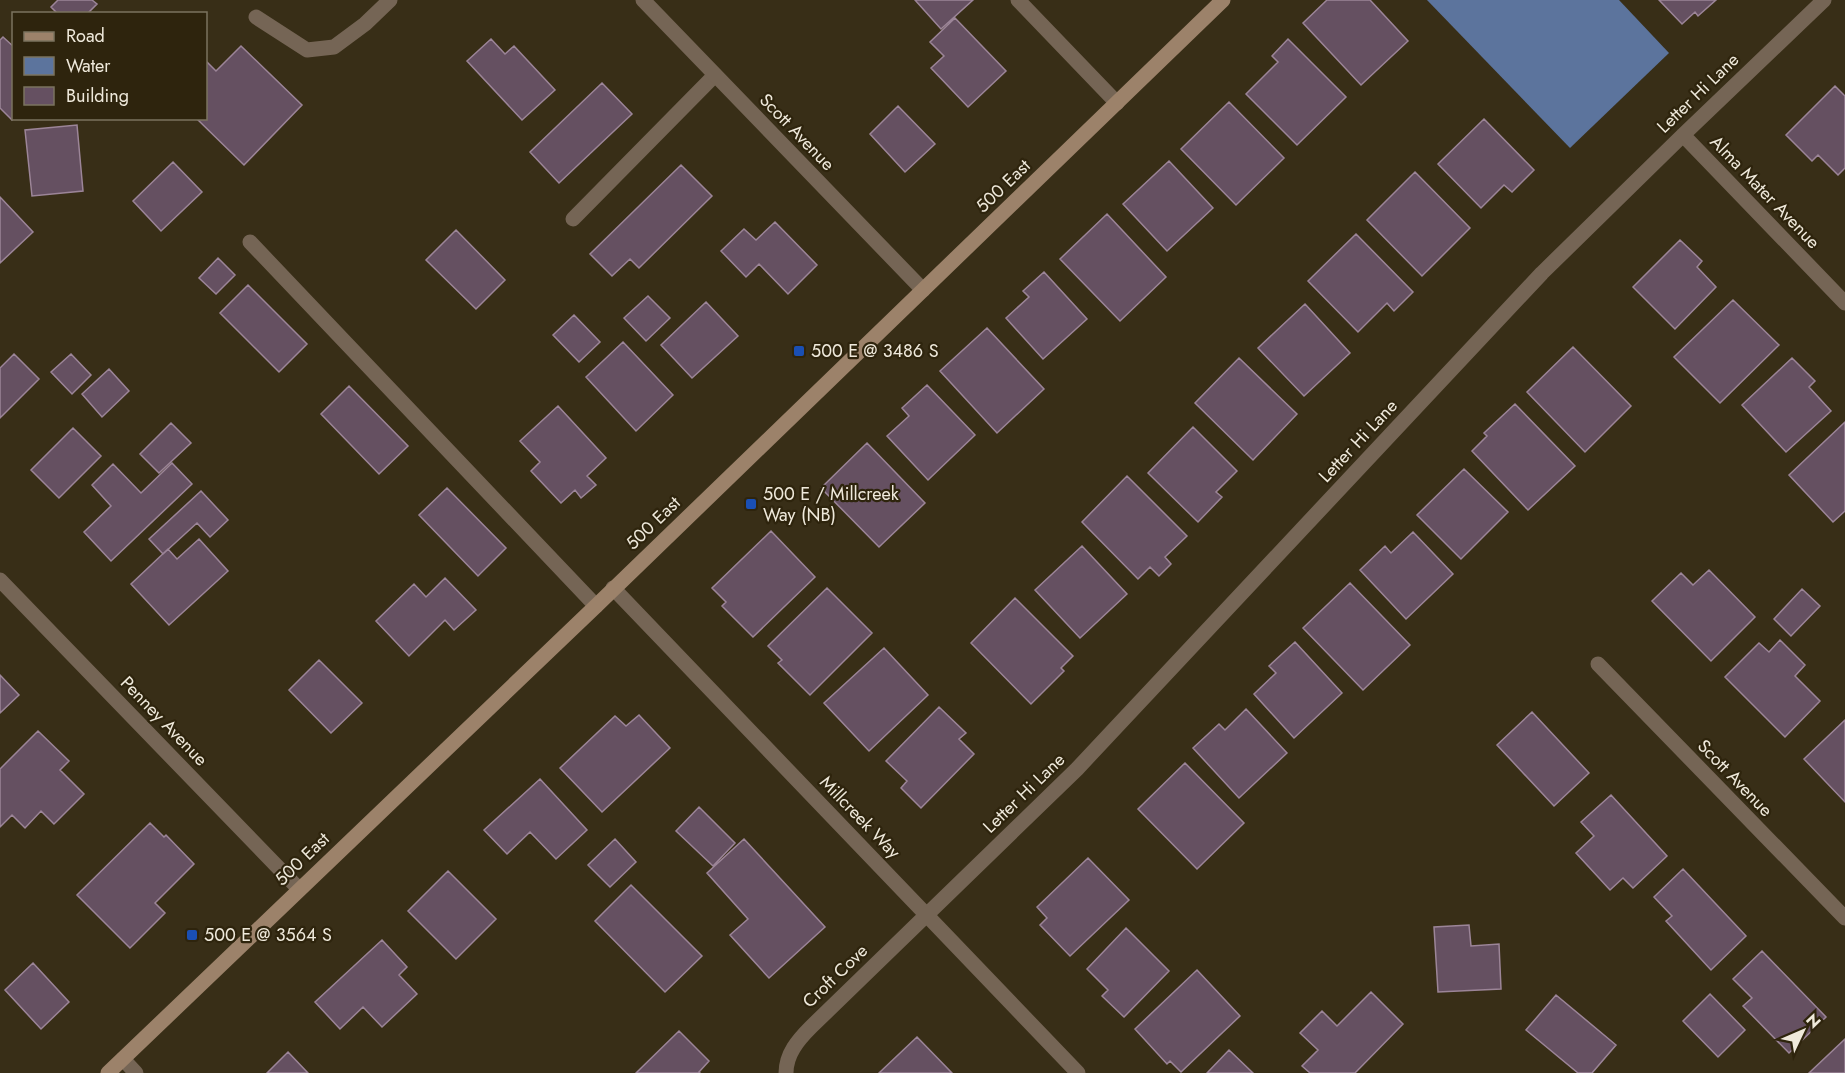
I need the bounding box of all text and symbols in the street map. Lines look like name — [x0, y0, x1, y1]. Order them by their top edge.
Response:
legend — [12, 12, 207, 120]
text: Road — [66, 23, 105, 49]
street label: Letter Hi Lane — [1651, 47, 1745, 139]
text: Water — [66, 53, 111, 79]
text: Building — [66, 83, 129, 109]
street label: Scott Avenue — [753, 88, 841, 176]
street label: Alma Mater Avenue — [1704, 130, 1826, 254]
street label: 500 East — [970, 153, 1037, 219]
place label: 500 E @ 3486 S — [811, 338, 939, 364]
marker: 500 E @ 3486 S — [792, 344, 806, 358]
street label: Letter Hi Lane — [1313, 394, 1403, 488]
place label: 500 E / Millcreek Way (NB) — [763, 481, 899, 528]
street label: 500 East — [620, 490, 687, 556]
marker: 500 E / Millcreek Way (NB) — [744, 497, 758, 511]
street label: Penney Avenue — [114, 670, 214, 772]
street label: Scott Avenue — [1691, 734, 1779, 822]
street label: Letter Hi Lane — [977, 747, 1071, 839]
street label: Millcreek Way — [814, 770, 906, 864]
street label: 500 East — [269, 826, 336, 892]
place label: 500 E @ 3564 S — [204, 922, 332, 948]
marker: 500 E @ 3564 S — [185, 928, 199, 942]
street label: Croft Cove — [797, 938, 873, 1014]
north arrow — [1773, 1001, 1833, 1061]
text: N — [1801, 1008, 1826, 1033]

